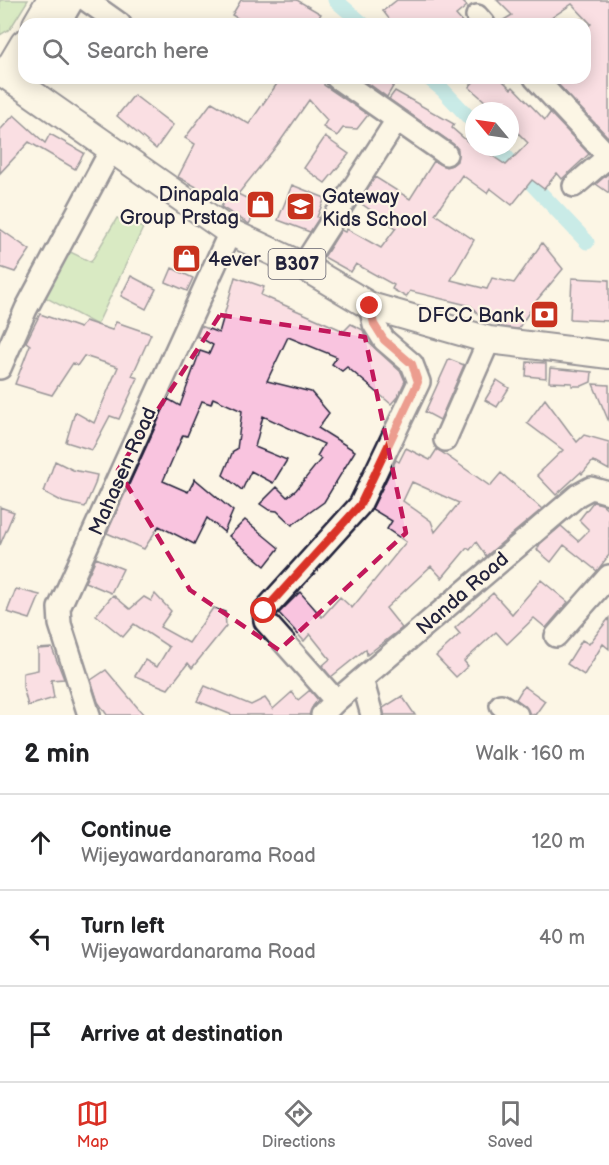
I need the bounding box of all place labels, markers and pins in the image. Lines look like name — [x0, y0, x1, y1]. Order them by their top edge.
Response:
place label: Dinapala Group Prstag — [120, 183, 239, 230]
place label: Gateway Kids School — [322, 185, 427, 232]
shop icon: Dinapala Group Prstag — [244, 189, 276, 221]
school or university icon: Gateway Kids School — [285, 191, 317, 223]
shop icon: 4ever — [171, 243, 203, 275]
place label: 4ever — [208, 248, 261, 272]
bank icon: DFCC Bank — [529, 299, 561, 331]
place label: DFCC Bank — [418, 304, 524, 328]

